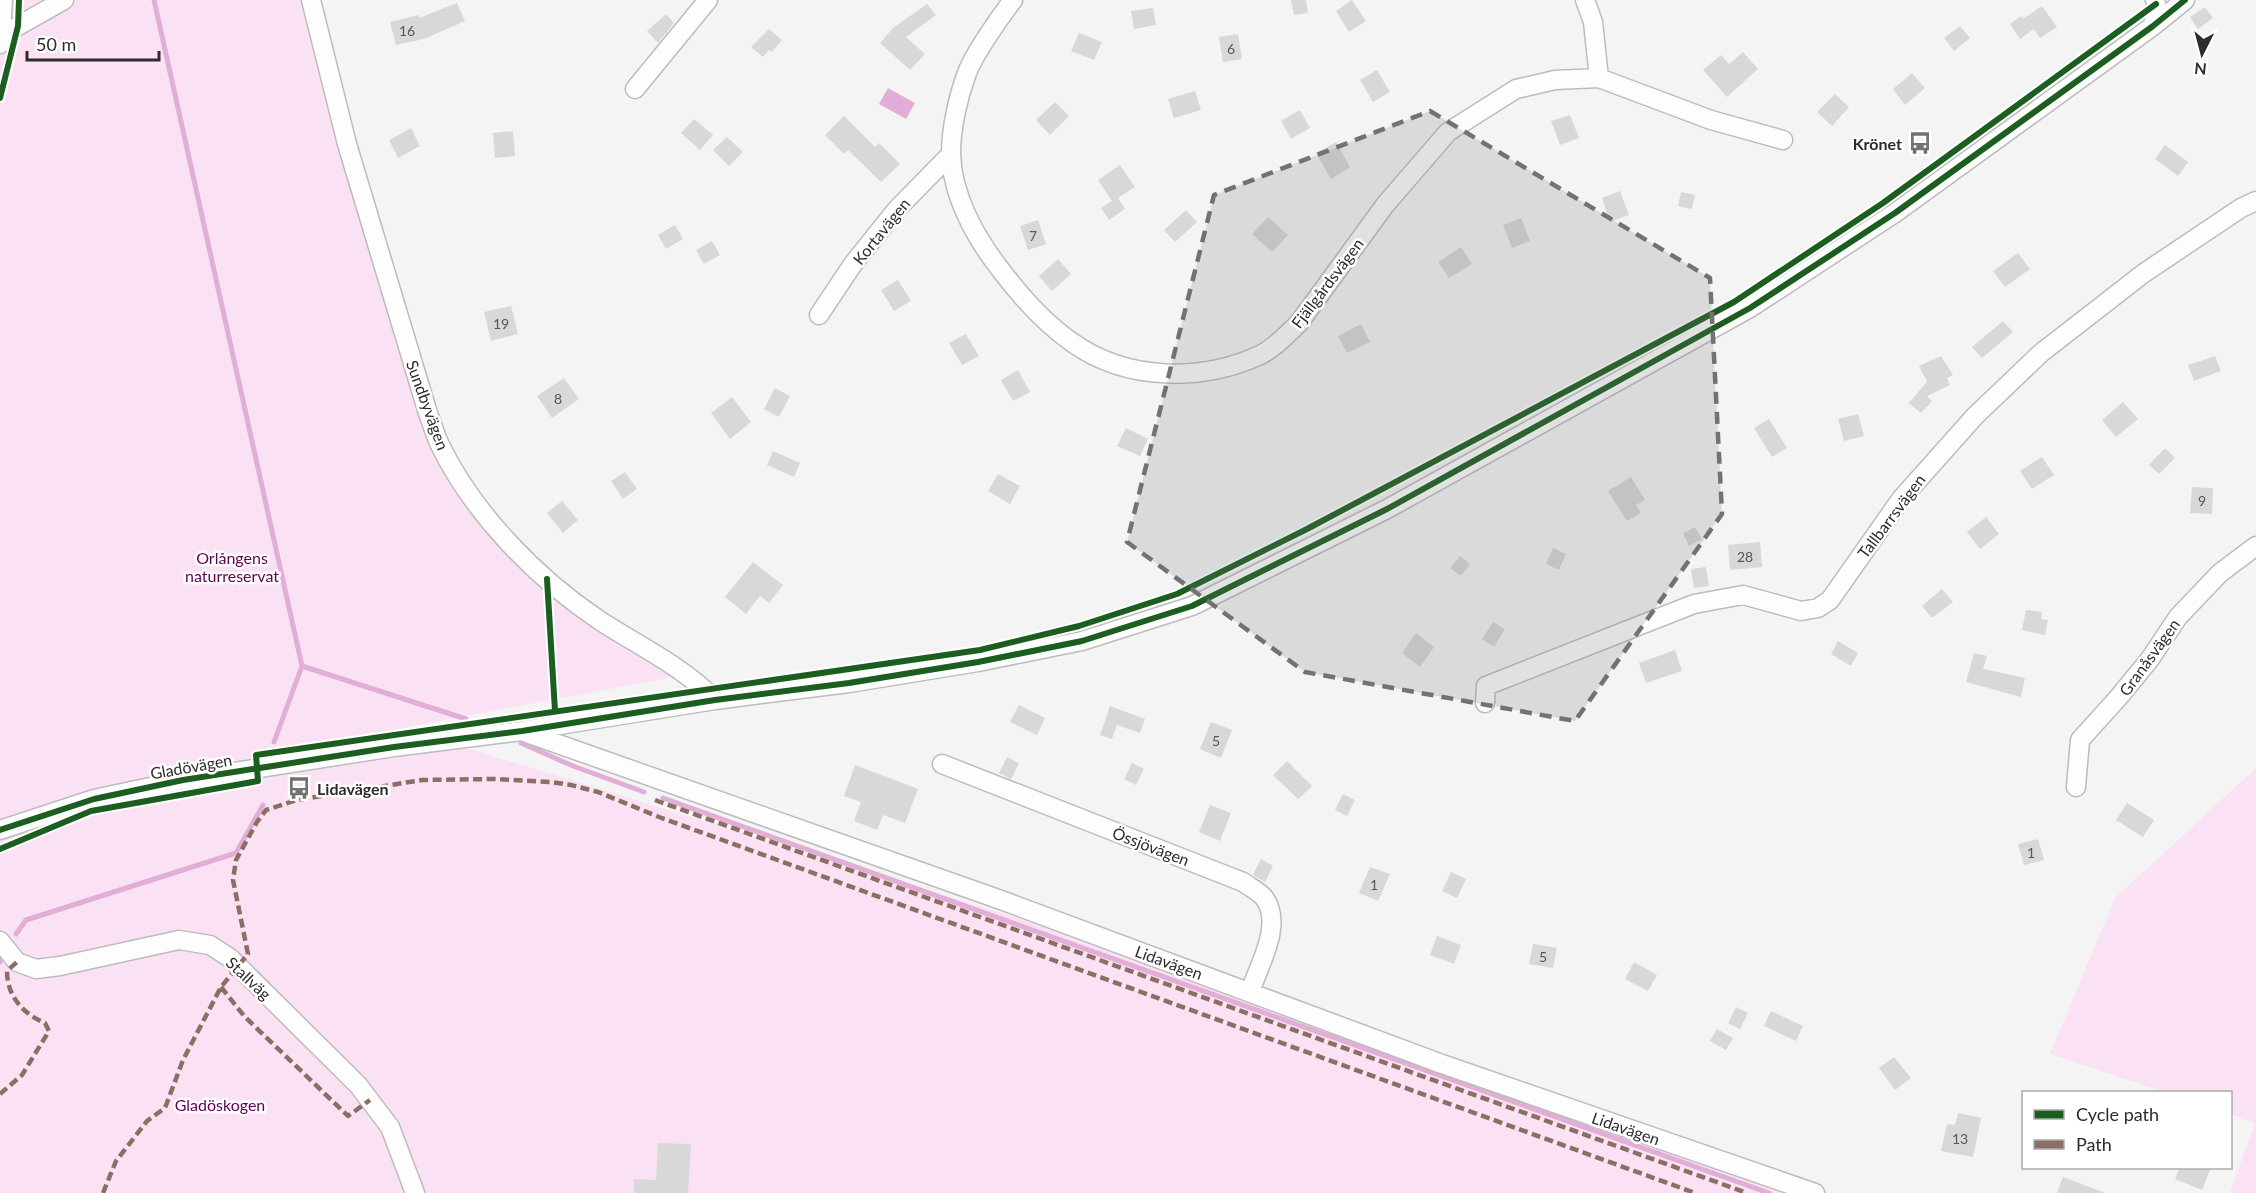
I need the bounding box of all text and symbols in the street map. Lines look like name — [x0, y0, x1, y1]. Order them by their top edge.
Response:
house number: 16 — [399, 22, 415, 39]
scale bar — [27, 24, 159, 62]
north arrow — [2172, 24, 2232, 84]
text: 50 m — [36, 33, 76, 55]
house number: 6 — [1227, 40, 1235, 57]
text: N — [2193, 59, 2208, 80]
bus stop icon: Krönet — [1907, 130, 1933, 156]
place label: Krönet — [1853, 134, 1902, 153]
street label: Kortavägen — [848, 194, 914, 268]
house number: 7 — [1029, 227, 1037, 244]
street label: Fjällgårdsvägen — [1287, 234, 1367, 332]
house number: 19 — [493, 315, 509, 332]
street label: Sundbyvägen — [403, 358, 453, 452]
house number: 8 — [554, 390, 562, 407]
street label: Tallbarrsvägen — [1853, 470, 1929, 562]
house number: 9 — [2198, 492, 2206, 509]
park label: Orlångens naturreservat — [185, 548, 279, 585]
house number: 28 — [1737, 548, 1753, 565]
street label: Granåsvägen — [2115, 615, 2183, 699]
house number: 5 — [1212, 732, 1220, 749]
street label: Gladövägen — [149, 749, 233, 783]
bus stop icon: Lidavägen — [286, 775, 312, 801]
place label: Lidavägen — [317, 779, 389, 798]
street label: Össjövägen — [1110, 823, 1192, 869]
house number: 1 — [2027, 844, 2035, 861]
house number: 1 — [1370, 876, 1378, 893]
street label: Lidavägen — [1133, 941, 1205, 983]
house number: 5 — [1539, 948, 1547, 965]
street label: Stallväg — [223, 953, 275, 1003]
legend — [2022, 1091, 2232, 1169]
park label: Gladöskogen — [175, 1095, 265, 1114]
text: Cycle path — [2076, 1103, 2159, 1125]
street label: Lidavägen — [1590, 1108, 1662, 1148]
house number: 13 — [1952, 1130, 1968, 1147]
text: Path — [2076, 1133, 2112, 1155]

